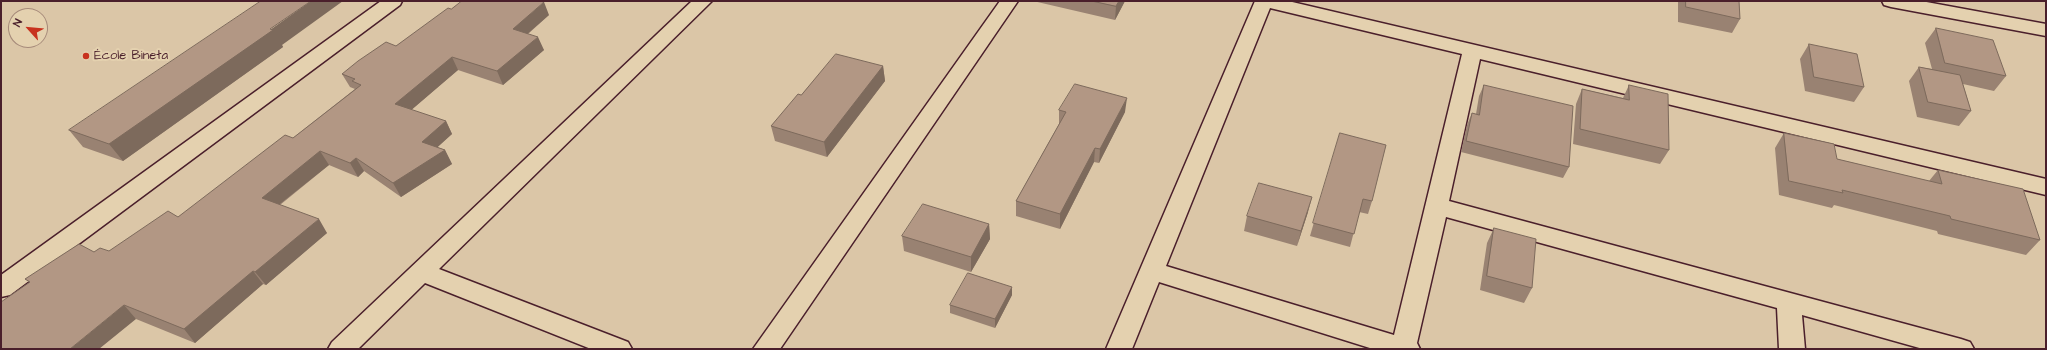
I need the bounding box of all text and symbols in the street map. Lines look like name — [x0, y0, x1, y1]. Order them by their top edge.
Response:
north arrow — [8, 8, 48, 48]
text: N — [10, 16, 26, 29]
place label: École Bineta — [94, 48, 168, 64]
marker: École Bineta — [81, 51, 91, 61]

